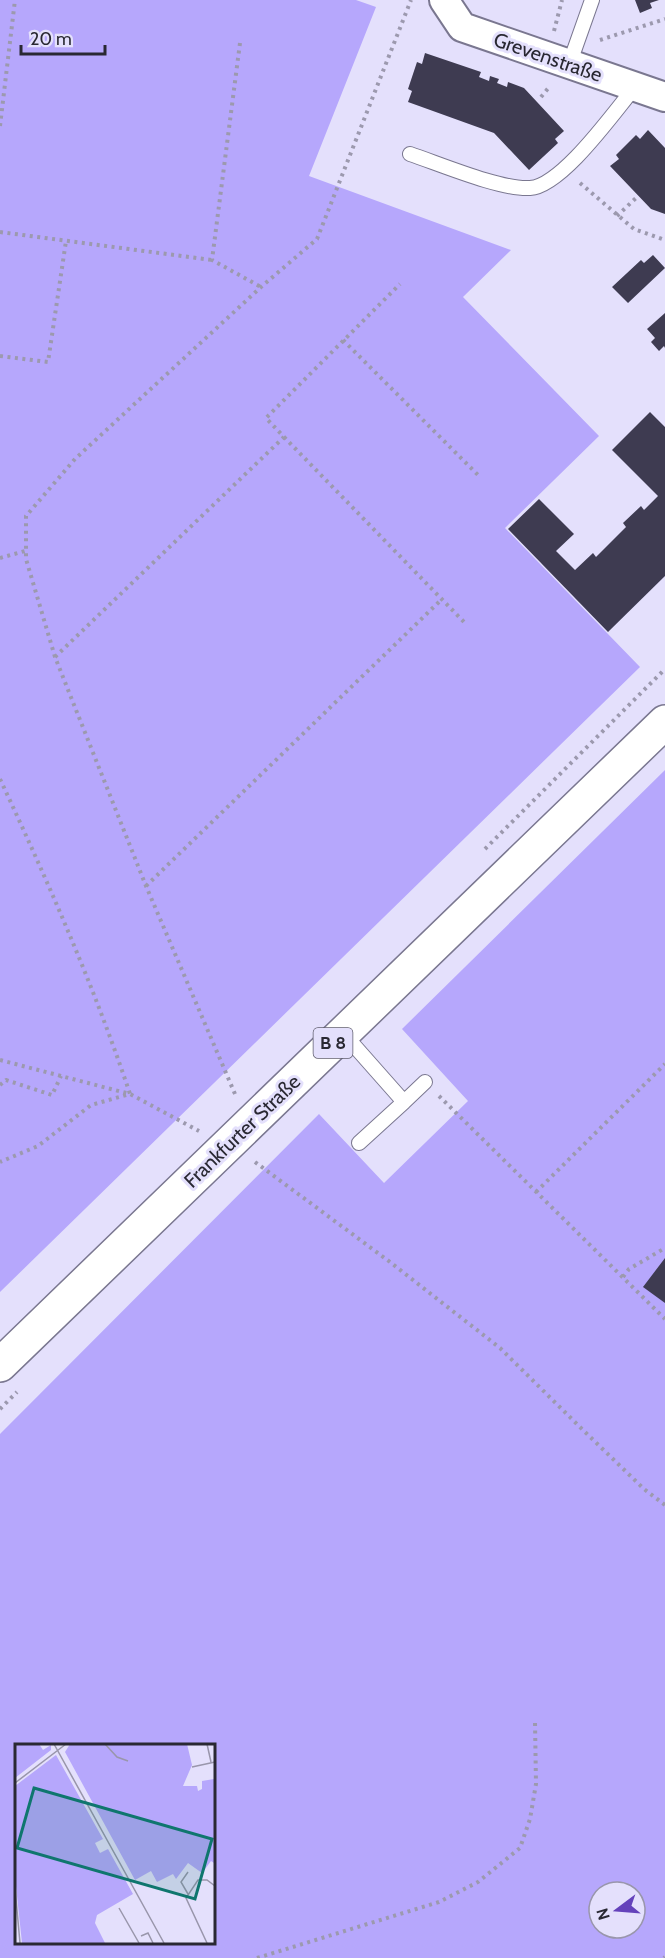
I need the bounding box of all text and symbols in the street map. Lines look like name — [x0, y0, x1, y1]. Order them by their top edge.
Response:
scale bar — [21, 18, 105, 56]
street label: Grevenstraße — [491, 27, 605, 87]
text: 20 m — [30, 28, 72, 50]
road number: B 8 — [314, 1028, 352, 1058]
street label: Frankfurter Straße — [179, 1070, 305, 1192]
inset map — [15, 1744, 214, 1943]
north arrow — [587, 1880, 647, 1940]
text: N — [592, 1906, 614, 1922]

